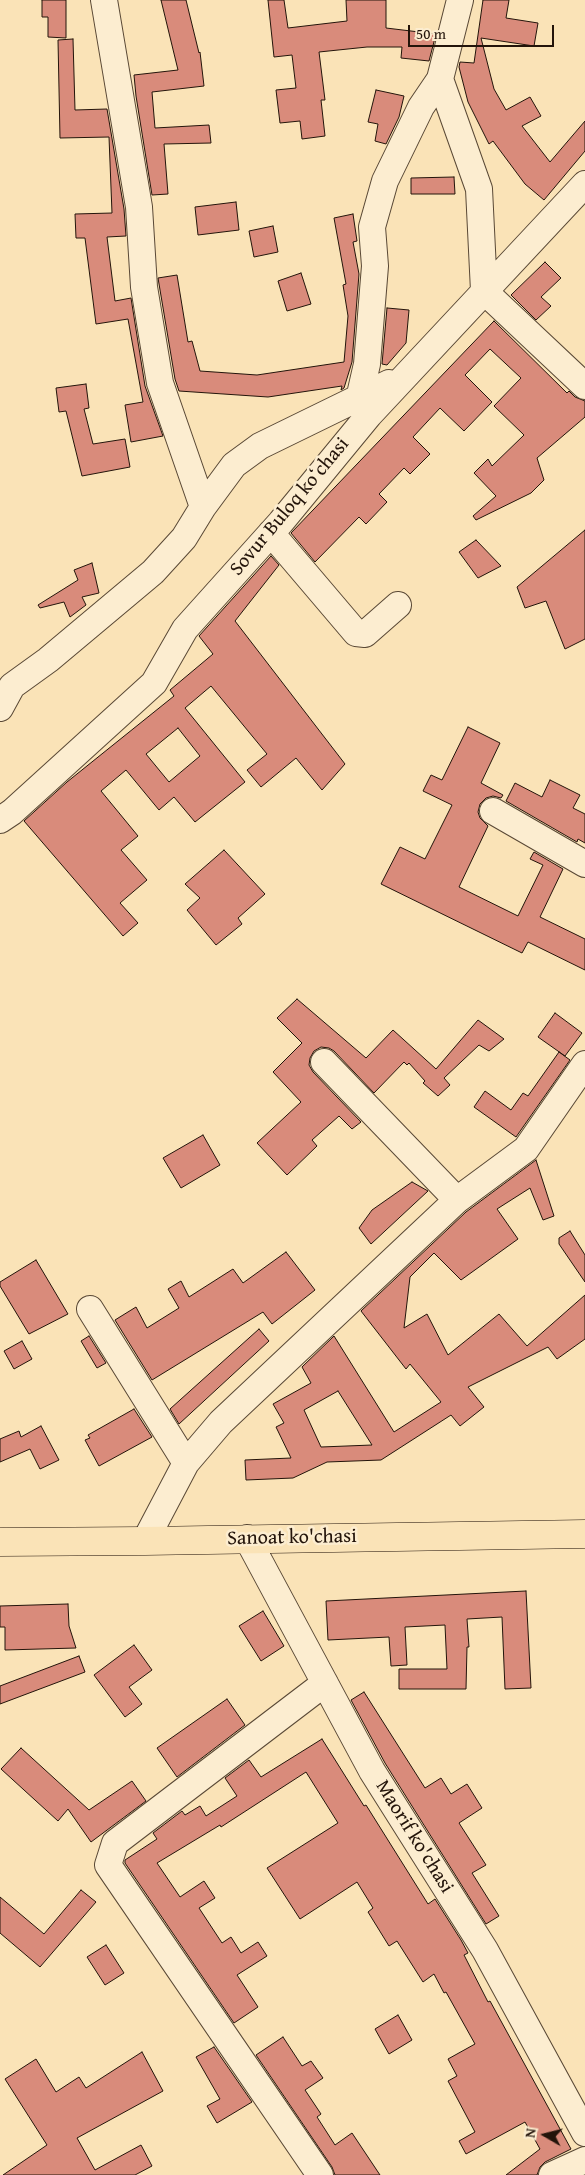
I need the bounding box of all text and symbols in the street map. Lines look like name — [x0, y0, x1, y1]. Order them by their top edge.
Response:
scale bar — [410, 15, 556, 47]
text: 50 m — [416, 23, 446, 44]
street label: Sovur Buloq koʻchasi — [225, 433, 355, 581]
street label: Sanoat ko'chasi — [227, 1525, 357, 1551]
street label: Maorif ko'chasi — [370, 1776, 458, 1898]
north arrow — [520, 2110, 570, 2160]
text: N — [520, 2127, 541, 2139]

